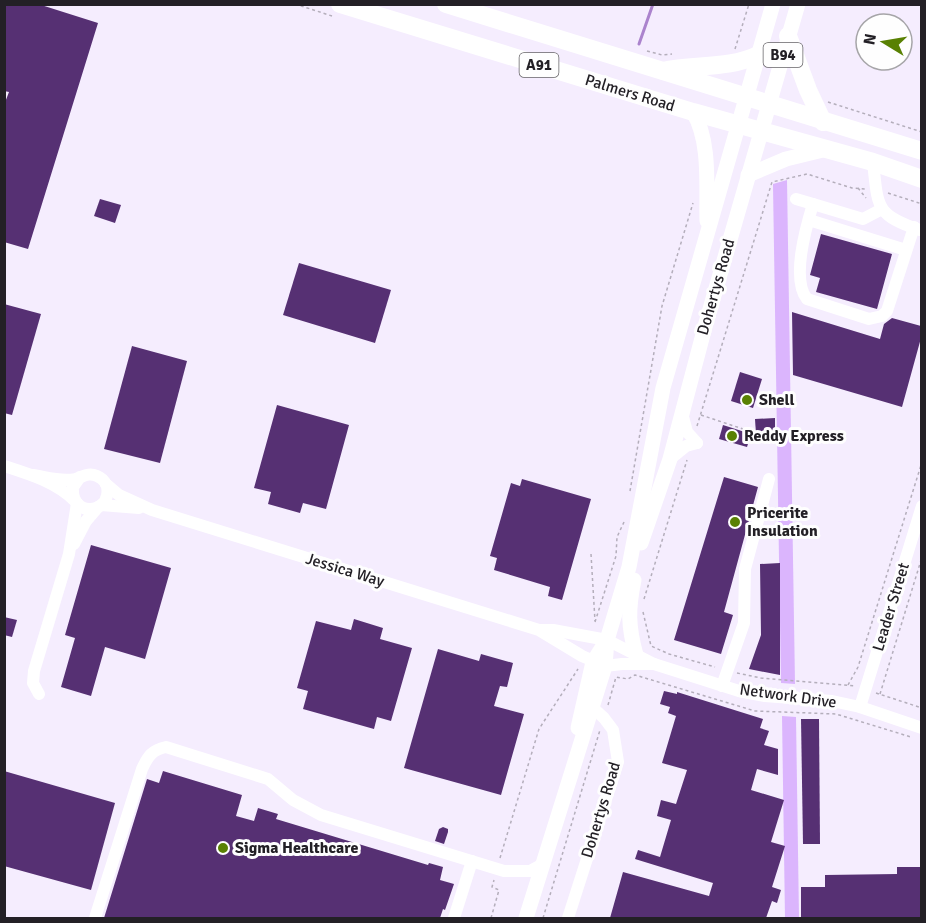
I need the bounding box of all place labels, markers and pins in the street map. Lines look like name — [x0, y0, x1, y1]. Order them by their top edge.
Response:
place label: Shell — [759, 390, 794, 410]
marker: Shell — [740, 393, 754, 407]
place label: Reddy Express — [744, 426, 844, 446]
marker: Reddy Express — [725, 429, 739, 443]
place label: Pricerite Insulation — [747, 503, 818, 541]
marker: Pricerite Insulation — [728, 515, 742, 529]
place label: Sigma Healthcare — [235, 838, 358, 858]
marker: Sigma Healthcare — [216, 841, 230, 855]

